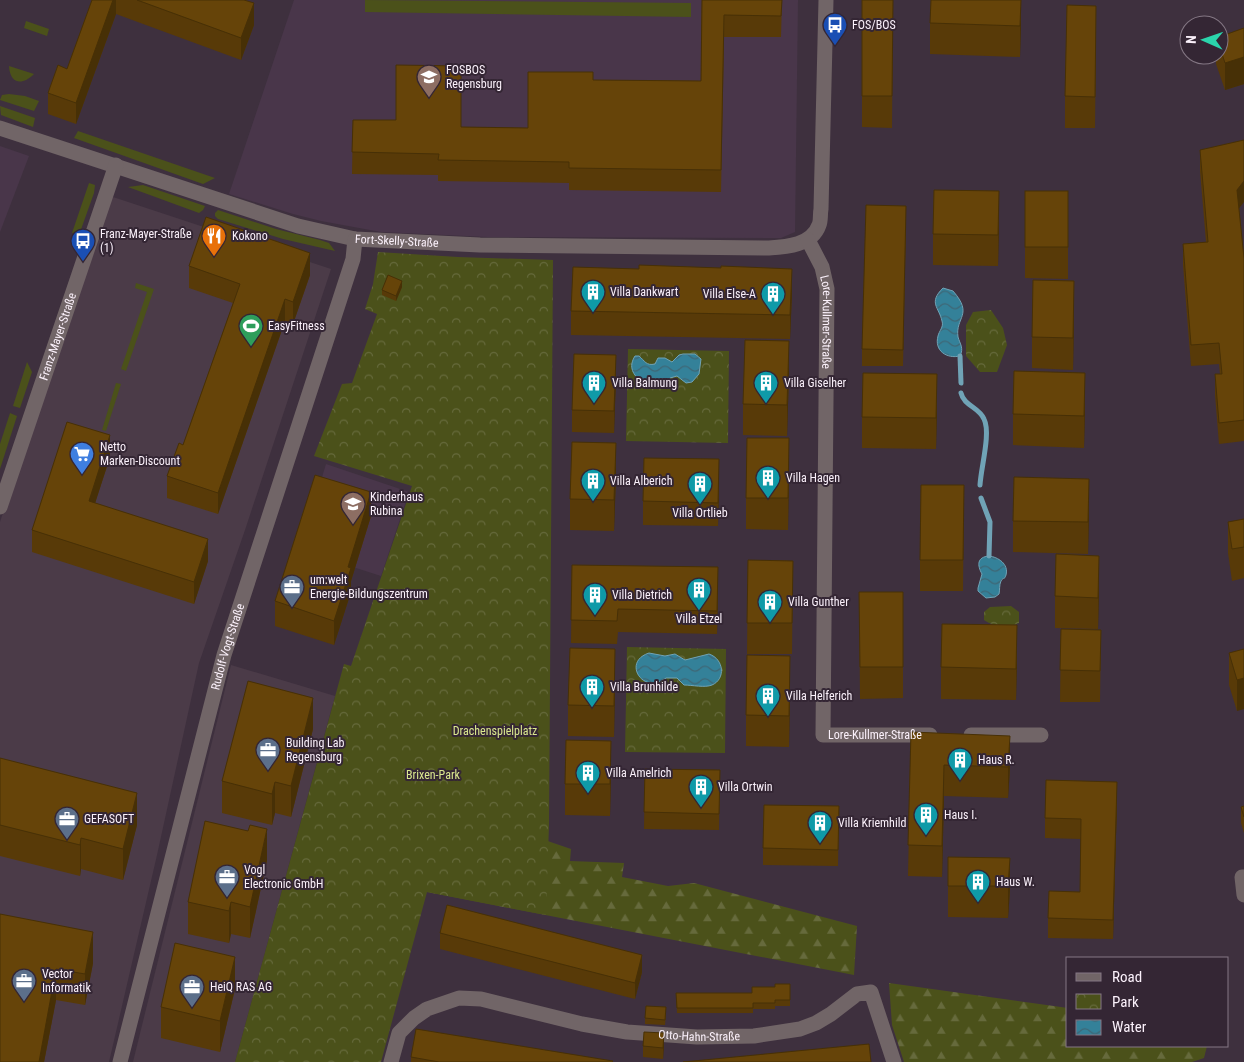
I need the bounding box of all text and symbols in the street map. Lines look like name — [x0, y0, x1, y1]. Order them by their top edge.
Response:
bus stop icon: FOS/BOS — [822, 12, 848, 46]
north arrow — [1179, 15, 1229, 65]
place label: FOS/BOS — [852, 18, 896, 32]
text: N — [1183, 35, 1199, 44]
place label: FOSBOS Regensburg — [446, 63, 502, 91]
school or university icon: FOSBOS Regensburg — [416, 64, 442, 98]
restaurant icon: Kokono — [201, 223, 227, 257]
place label: Franz-Mayer-Straße (1) — [100, 227, 192, 255]
bus stop icon: Franz-Mayer-Straße (1) — [70, 228, 96, 262]
place label: Kokono — [232, 229, 268, 243]
street label: Fort-Skelly-Straße — [355, 232, 439, 250]
street label: Lore-Kullmer-Straße — [817, 274, 834, 369]
building icon: Villa Dankwart — [580, 279, 606, 313]
building icon: Villa Else-A — [760, 281, 786, 315]
place label: Villa Dankwart — [610, 285, 679, 299]
place label: Villa Else-A — [703, 287, 756, 301]
street label: Franz-Mayer-Straße — [36, 291, 79, 382]
sports icon: EasyFitness — [238, 313, 264, 347]
place label: EasyFitness — [268, 319, 325, 333]
building icon: Villa Balmung — [581, 370, 607, 404]
building icon: Villa Giselher — [753, 370, 779, 404]
place label: Villa Balmung — [612, 376, 677, 390]
place label: Villa Giselher — [784, 376, 847, 390]
place label: Netto Marken-Discount — [100, 440, 180, 468]
supermarket icon: Netto Marken-Discount — [69, 441, 95, 475]
building icon: Villa Hagen — [755, 465, 781, 499]
building icon: Villa Alberich — [580, 468, 606, 502]
building icon: Villa Ortlieb — [687, 471, 713, 505]
place label: Villa Hagen — [786, 471, 840, 485]
place label: Villa Alberich — [610, 474, 673, 488]
place label: Kinderhaus Rubina — [370, 490, 423, 518]
school or university icon: Kinderhaus Rubina — [340, 491, 366, 525]
place label: Villa Ortlieb — [672, 506, 728, 520]
place label: um:welt Energie-Bildungszentrum — [310, 573, 428, 601]
office icon: um:welt Energie-Bildungszentrum — [279, 574, 305, 608]
building icon: Villa Etzel — [686, 577, 712, 611]
building icon: Villa Dietrich — [582, 582, 608, 616]
place label: Villa Dietrich — [612, 588, 672, 602]
building icon: Villa Gunther — [757, 589, 783, 623]
place label: Villa Gunther — [788, 595, 849, 609]
street label: Rudolf-Vogt-Straße — [208, 601, 247, 691]
place label: Villa Etzel — [676, 612, 722, 626]
building icon: Villa Brunhilde — [579, 674, 605, 708]
place label: Villa Brunhilde — [610, 680, 679, 694]
building icon: Villa Helferich — [755, 683, 781, 717]
place label: Villa Helferich — [786, 689, 853, 703]
park label: Drachenspielplatz — [453, 724, 537, 738]
street label: Lore-Kullmer-Straße — [828, 728, 922, 742]
place label: Building Lab Regensburg — [286, 736, 345, 764]
office icon: Building Lab Regensburg — [255, 737, 281, 771]
building icon: Haus R. — [947, 747, 973, 781]
place label: Haus R. — [978, 753, 1015, 767]
building icon: Villa Amelrich — [575, 760, 601, 794]
place label: Villa Amelrich — [606, 766, 672, 780]
park label: Brixen-Park — [406, 768, 461, 782]
building icon: Villa Ortwin — [688, 774, 714, 808]
place label: Villa Ortwin — [718, 780, 773, 794]
building icon: Haus I. — [913, 802, 939, 836]
office icon: GEFASOFT — [54, 806, 80, 840]
place label: Haus I. — [944, 808, 977, 822]
building icon: Villa Kriemhild — [807, 810, 833, 844]
place label: GEFASOFT — [84, 812, 134, 826]
place label: Villa Kriemhild — [838, 816, 906, 830]
place label: Vogl Electronic GmbH — [244, 863, 323, 891]
office icon: Vogl Electronic GmbH — [214, 864, 240, 898]
building icon: Haus W. — [965, 869, 991, 903]
place label: Haus W. — [996, 875, 1035, 889]
legend — [1066, 957, 1229, 1047]
place label: Vector Informatik — [42, 967, 91, 995]
office icon: Vector Informatik — [11, 968, 37, 1002]
text: Road — [1112, 968, 1142, 986]
office icon: HeiQ RAS AG — [179, 974, 205, 1008]
place label: HeiQ RAS AG — [210, 980, 272, 994]
text: Park — [1112, 993, 1139, 1011]
text: Water — [1112, 1018, 1147, 1036]
street label: Otto-Hahn-Straße — [658, 1027, 741, 1044]

